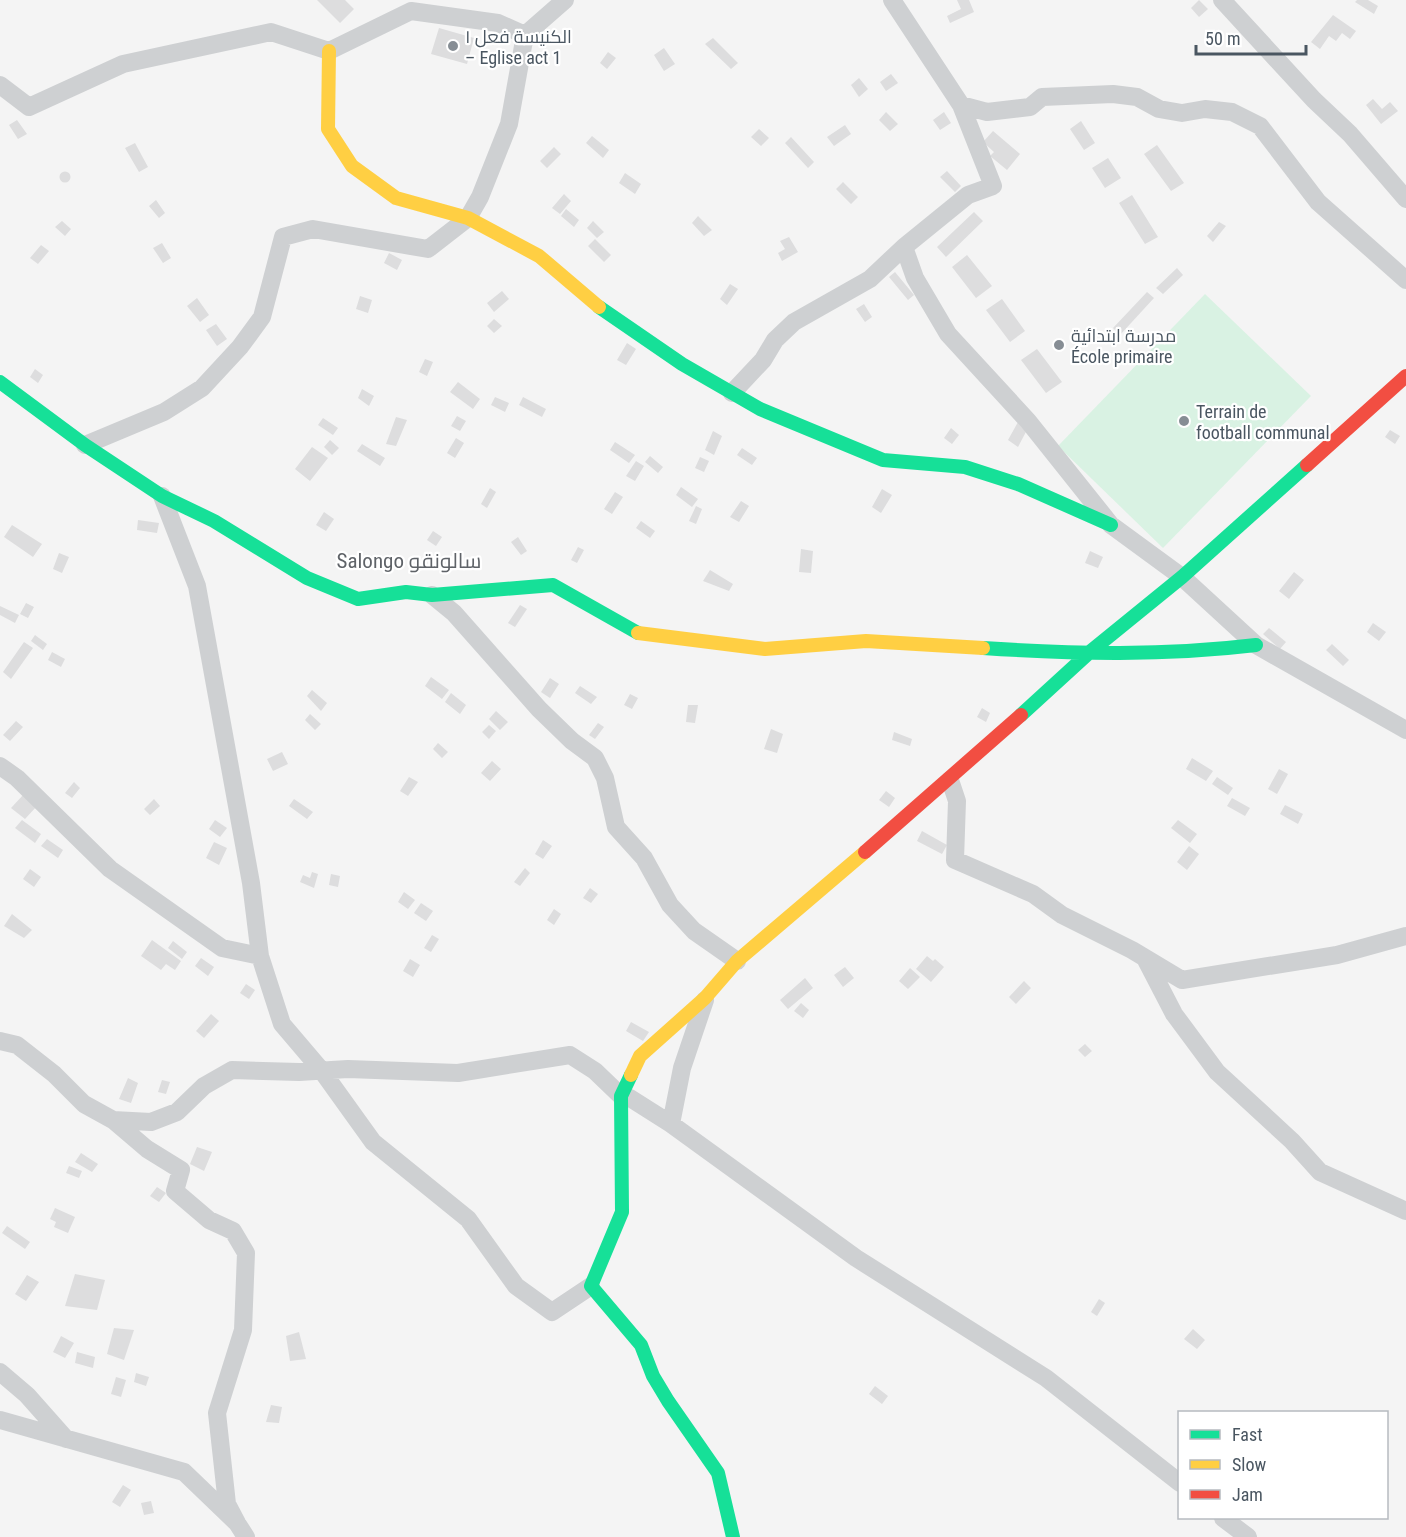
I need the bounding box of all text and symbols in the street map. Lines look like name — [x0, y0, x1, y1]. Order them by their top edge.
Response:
scale bar — [1196, 18, 1306, 56]
place label: الكنيسة فعل ۱ – Eglise act 1 — [465, 26, 572, 68]
text: 50 m — [1205, 28, 1240, 49]
marker: الكنيسة فعل ۱ – Eglise act 1 — [446, 39, 460, 53]
place label: مدرسة ابتدائية École primaire — [1071, 325, 1176, 367]
marker: مدرسة ابتدائية École primaire — [1052, 338, 1066, 352]
place label: Terrain de football communal — [1196, 401, 1330, 443]
marker: Terrain de football communal — [1177, 414, 1191, 428]
district label: Salongo سالونقو — [337, 549, 481, 573]
legend — [1178, 1411, 1388, 1519]
text: Fast — [1232, 1424, 1263, 1445]
text: Slow — [1232, 1454, 1267, 1475]
text: Jam — [1232, 1484, 1263, 1505]

